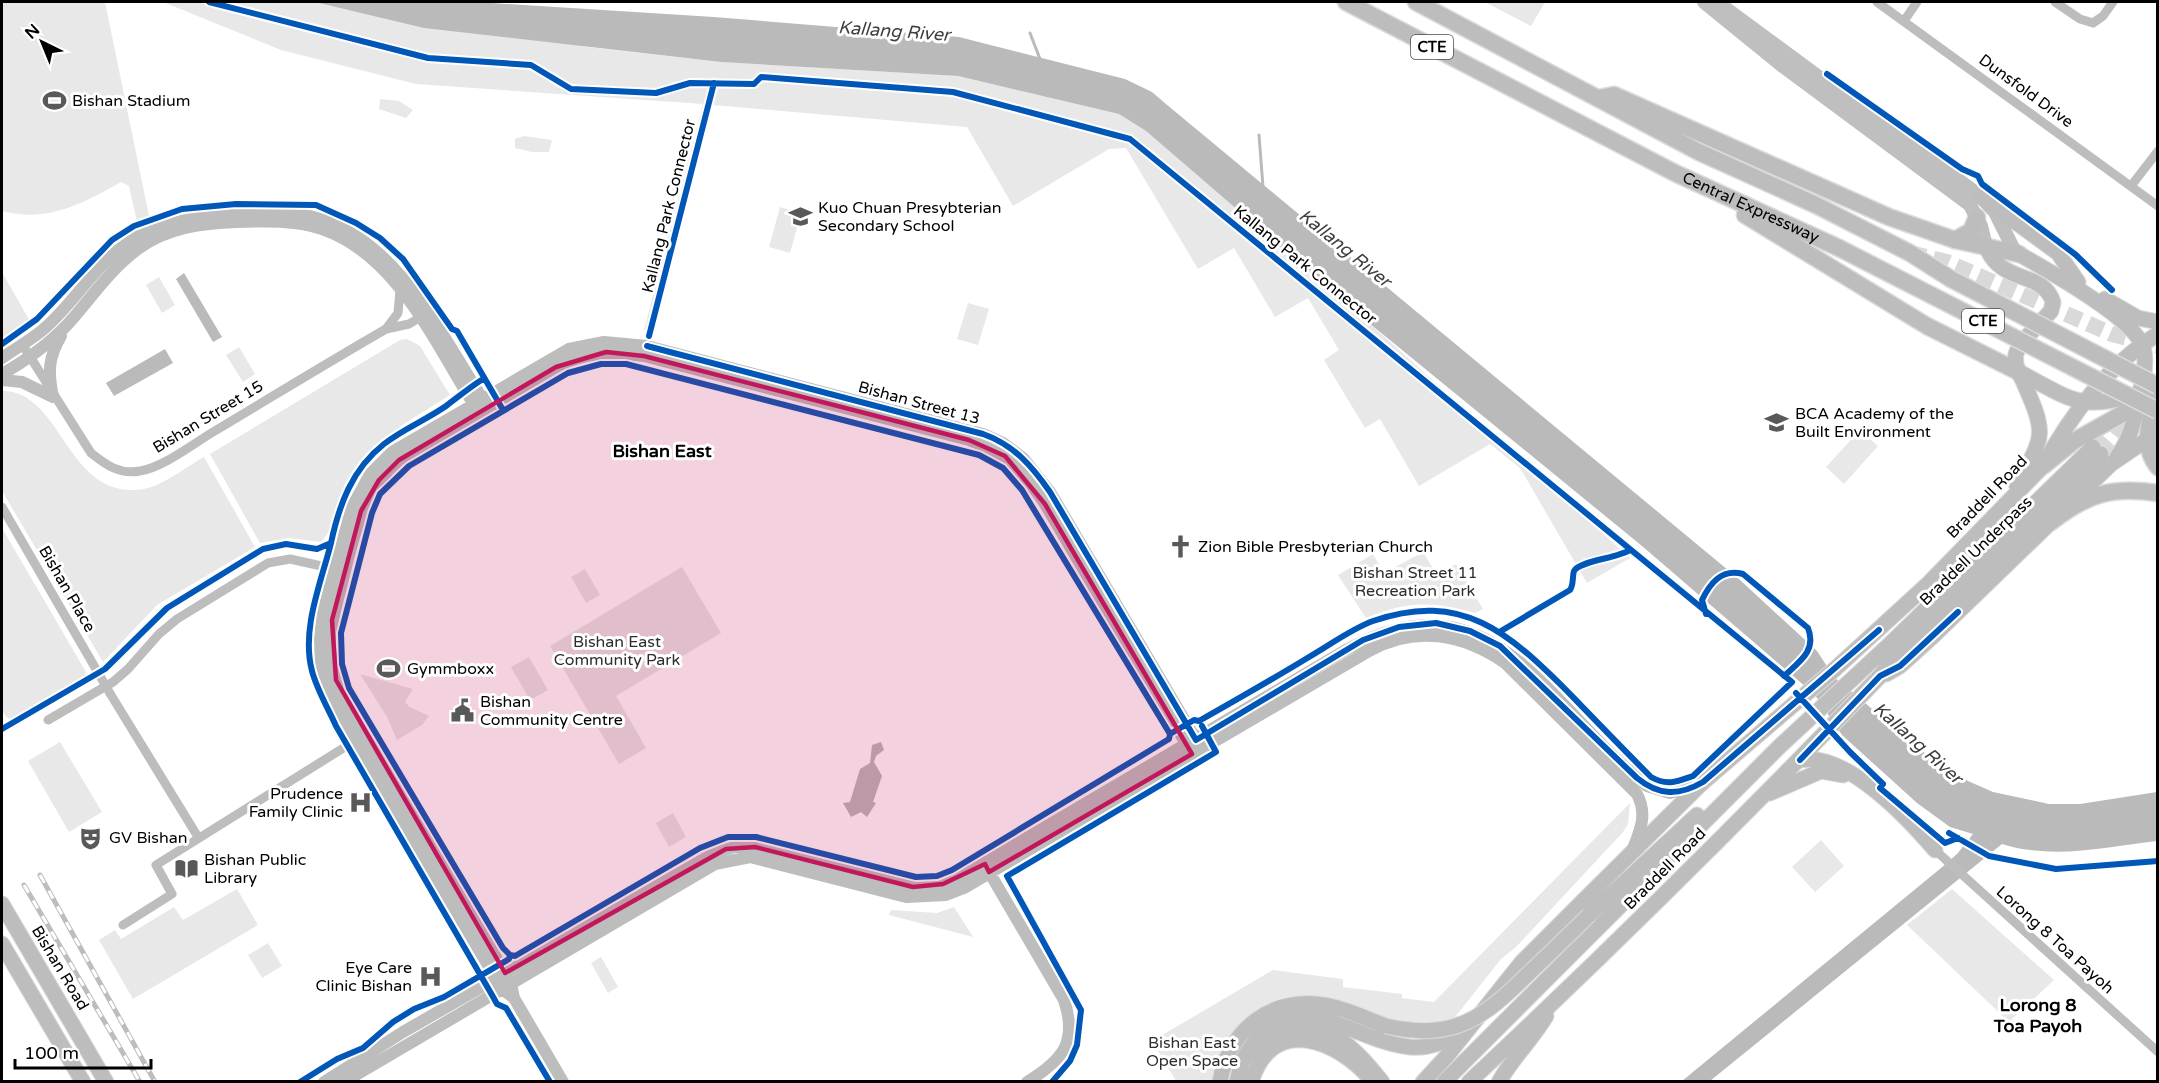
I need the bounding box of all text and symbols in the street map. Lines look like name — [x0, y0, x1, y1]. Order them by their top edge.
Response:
north arrow — [12, 12, 72, 72]
water label: Kallang River — [837, 16, 953, 46]
text: N — [21, 20, 44, 43]
road number: CTE — [1411, 35, 1453, 59]
street label: Dunsfold Drive — [1975, 50, 2077, 132]
sports icon: Bishan Stadium — [41, 88, 67, 114]
place label: Bishan Stadium — [72, 91, 190, 111]
street label: Kallang Park Connector — [638, 116, 701, 295]
street label: Central Expressway — [1679, 168, 1823, 248]
place label: Kuo Chuan Presybterian Secondary School — [818, 198, 1002, 236]
street label: Kallang Park Connector — [1229, 201, 1381, 329]
school or university icon: Kuo Chuan Presybterian Secondary School — [787, 204, 813, 230]
water label: Kallang River — [1295, 204, 1397, 293]
road number: CTE — [1962, 309, 2004, 333]
street label: Bishan Street 15 — [149, 376, 267, 458]
street label: Bishan Street 13 — [856, 377, 982, 429]
place label: BCA Academy of the Built Environment — [1795, 404, 1954, 442]
school or university icon: BCA Academy of the Built Environment — [1764, 410, 1790, 436]
district label: Bishan East — [612, 440, 712, 462]
street label: Braddell Road — [1942, 451, 2032, 543]
street label: Braddell Underpass — [1916, 492, 2036, 610]
church icon: Zion Bible Presbyterian Church — [1167, 534, 1193, 560]
place label: Zion Bible Presbyterian Church — [1198, 537, 1433, 557]
street label: Bishan Place — [34, 542, 100, 636]
park label: Bishan Street 11 Recreation Park — [1352, 563, 1478, 601]
park label: Bishan East Community Park — [554, 632, 680, 670]
sports icon: Gymmboxx — [376, 656, 402, 682]
place label: Gymmboxx — [407, 659, 494, 679]
place label: Bishan Community Centre — [480, 692, 623, 730]
water label: Kallang River — [1869, 697, 1969, 790]
public building icon: Bishan Community Centre — [449, 698, 475, 724]
place label: Prudence Family Clinic — [249, 784, 343, 822]
hospital icon: Prudence Family Clinic — [348, 790, 374, 816]
street label: Braddell Road — [1620, 824, 1710, 914]
theatre icon: GV Bishan — [78, 825, 104, 851]
place label: GV Bishan — [109, 828, 187, 848]
place label: Bishan Public Library — [204, 850, 306, 888]
library icon: Bishan Public Library — [173, 856, 199, 882]
street label: Lorong 8 Toa Payoh — [1992, 882, 2118, 998]
street label: Bishan Road — [27, 922, 93, 1014]
place label: Eye Care Clinic Bishan — [315, 958, 412, 996]
hospital icon: Eye Care Clinic Bishan — [417, 964, 443, 990]
district label: Lorong 8 Toa Payoh — [1993, 994, 2082, 1037]
scale bar — [15, 1032, 152, 1070]
park label: Bishan East Open Space — [1146, 1033, 1238, 1071]
text: 100 m — [24, 1042, 79, 1064]

